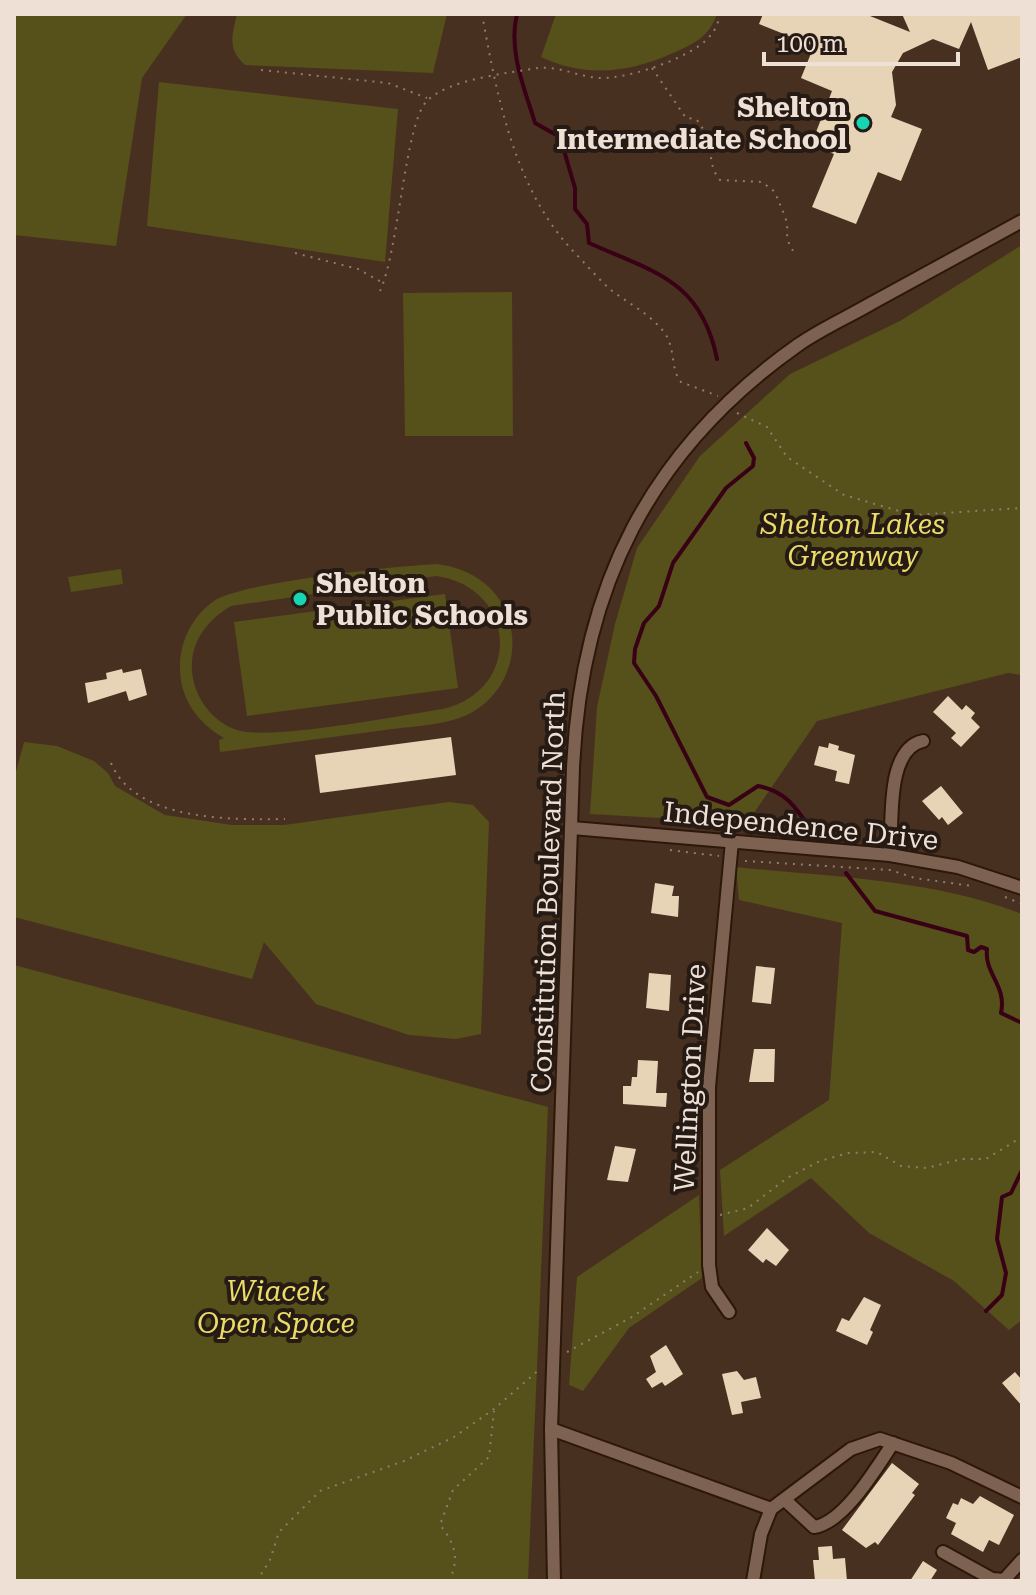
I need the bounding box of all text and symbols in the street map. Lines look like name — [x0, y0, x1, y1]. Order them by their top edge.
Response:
scale bar — [764, 16, 958, 66]
text: 100 m — [776, 30, 844, 58]
place label: Shelton Intermediate School — [556, 91, 847, 156]
marker: Shelton Intermediate School — [854, 114, 872, 132]
park label: Shelton Lakes Greenway — [760, 508, 945, 573]
place label: Shelton Public Schools — [316, 567, 528, 632]
marker: Shelton Public Schools — [291, 590, 309, 608]
street label: Constitution Boulevard North — [524, 691, 572, 1093]
street label: Independence Drive — [662, 795, 940, 857]
street label: Wellington Drive — [668, 963, 712, 1193]
park label: Wiacek Open Space — [197, 1275, 355, 1340]

